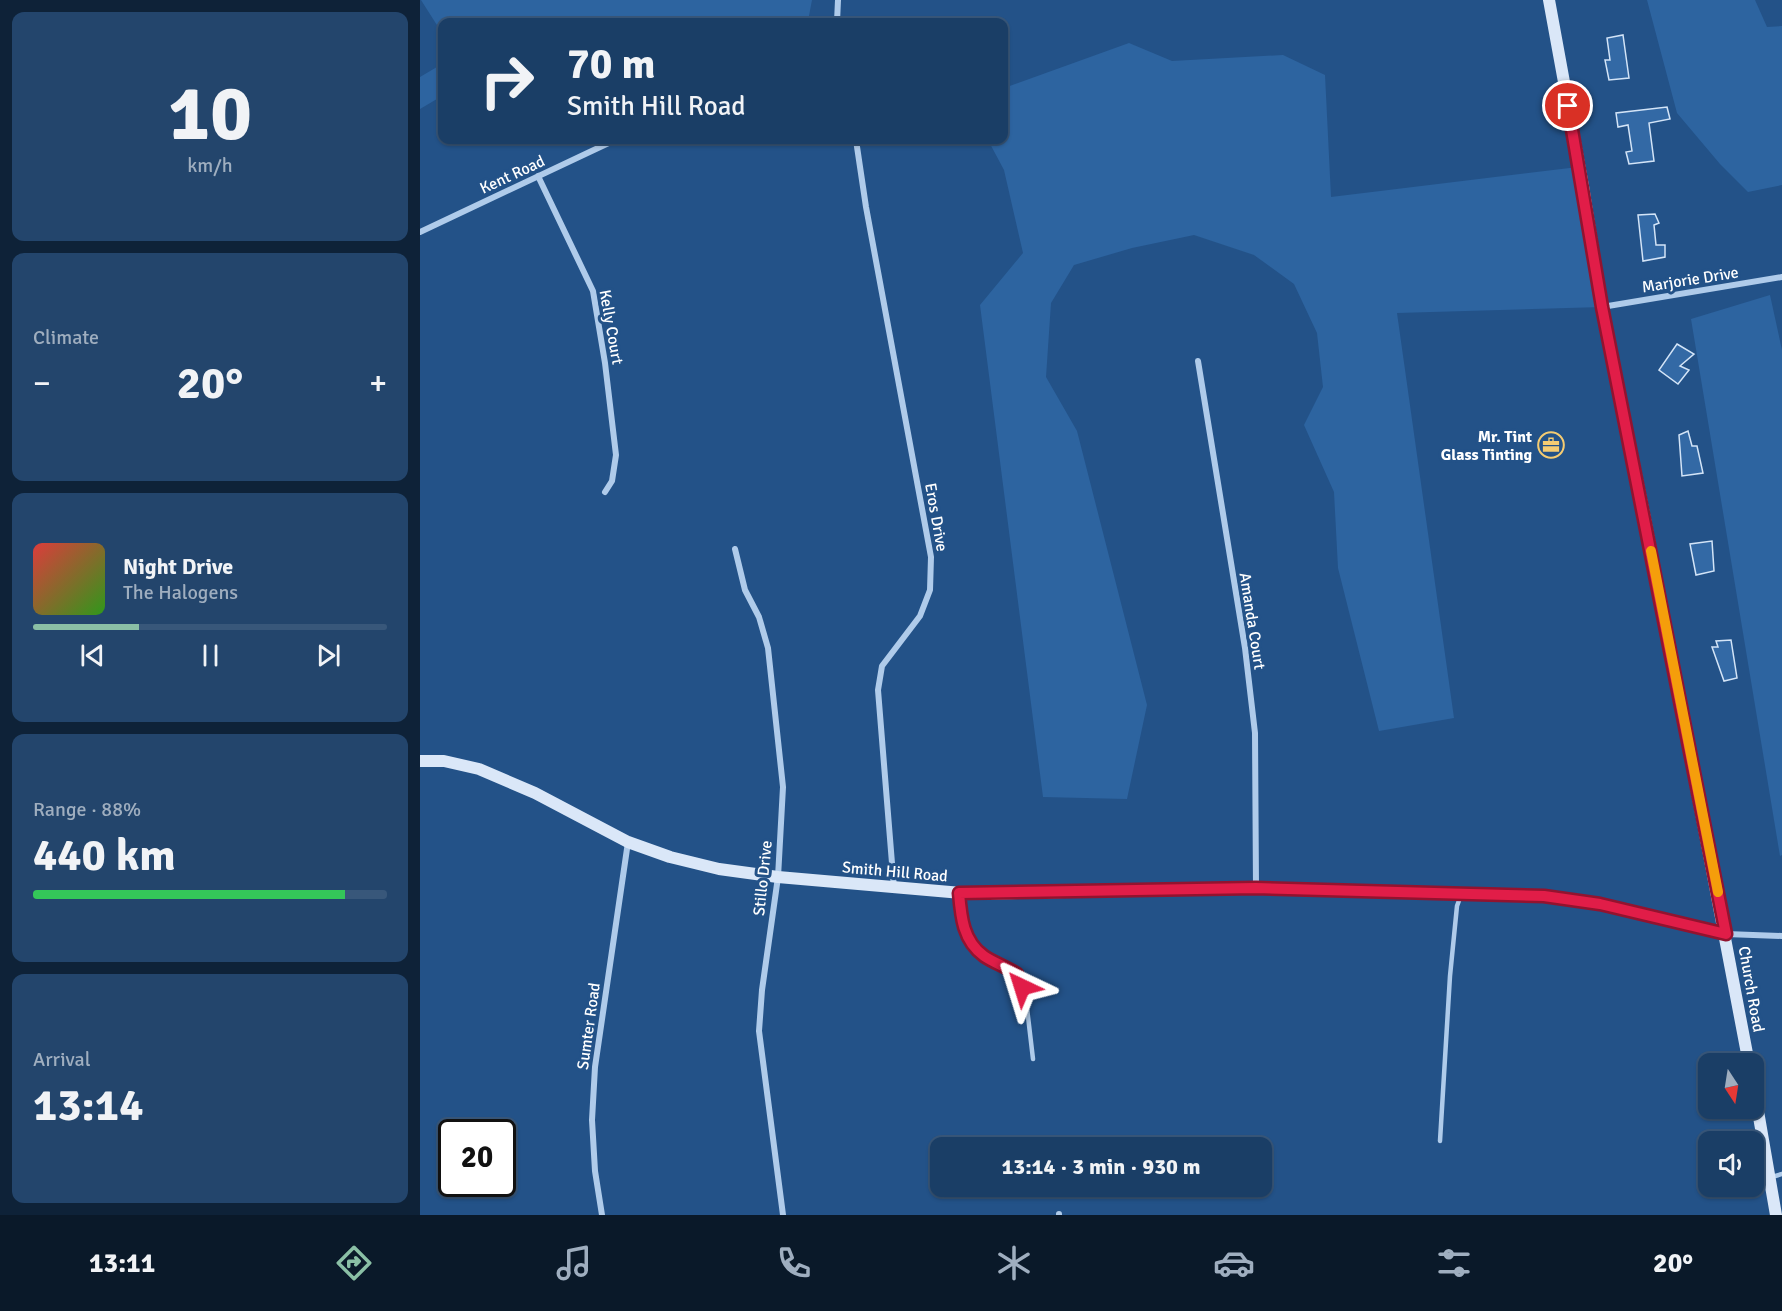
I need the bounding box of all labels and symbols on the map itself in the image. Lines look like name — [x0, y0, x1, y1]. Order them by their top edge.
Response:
pin — [1542, 80, 1593, 131]
street label: Kent Road — [477, 151, 548, 199]
street label: Marjorie Drive — [1640, 262, 1740, 298]
street label: Kelly Court — [595, 288, 628, 367]
place label: Mr. Tint Glass Tinting — [1441, 427, 1532, 465]
office icon: Mr. Tint Glass Tinting — [1536, 430, 1566, 460]
street label: Eros Drive — [920, 481, 952, 553]
street label: Amanda Court — [1234, 571, 1270, 671]
street label: Stillo Drive — [749, 839, 777, 917]
street label: Smith Hill Road — [841, 857, 949, 887]
street label: Church Road — [1734, 945, 1768, 1034]
position arrow — [990, 955, 1054, 1019]
street label: Sumter Road — [573, 981, 605, 1071]
north arrow — [1698, 1053, 1764, 1119]
speed limit sign: 20 — [438, 1119, 516, 1197]

